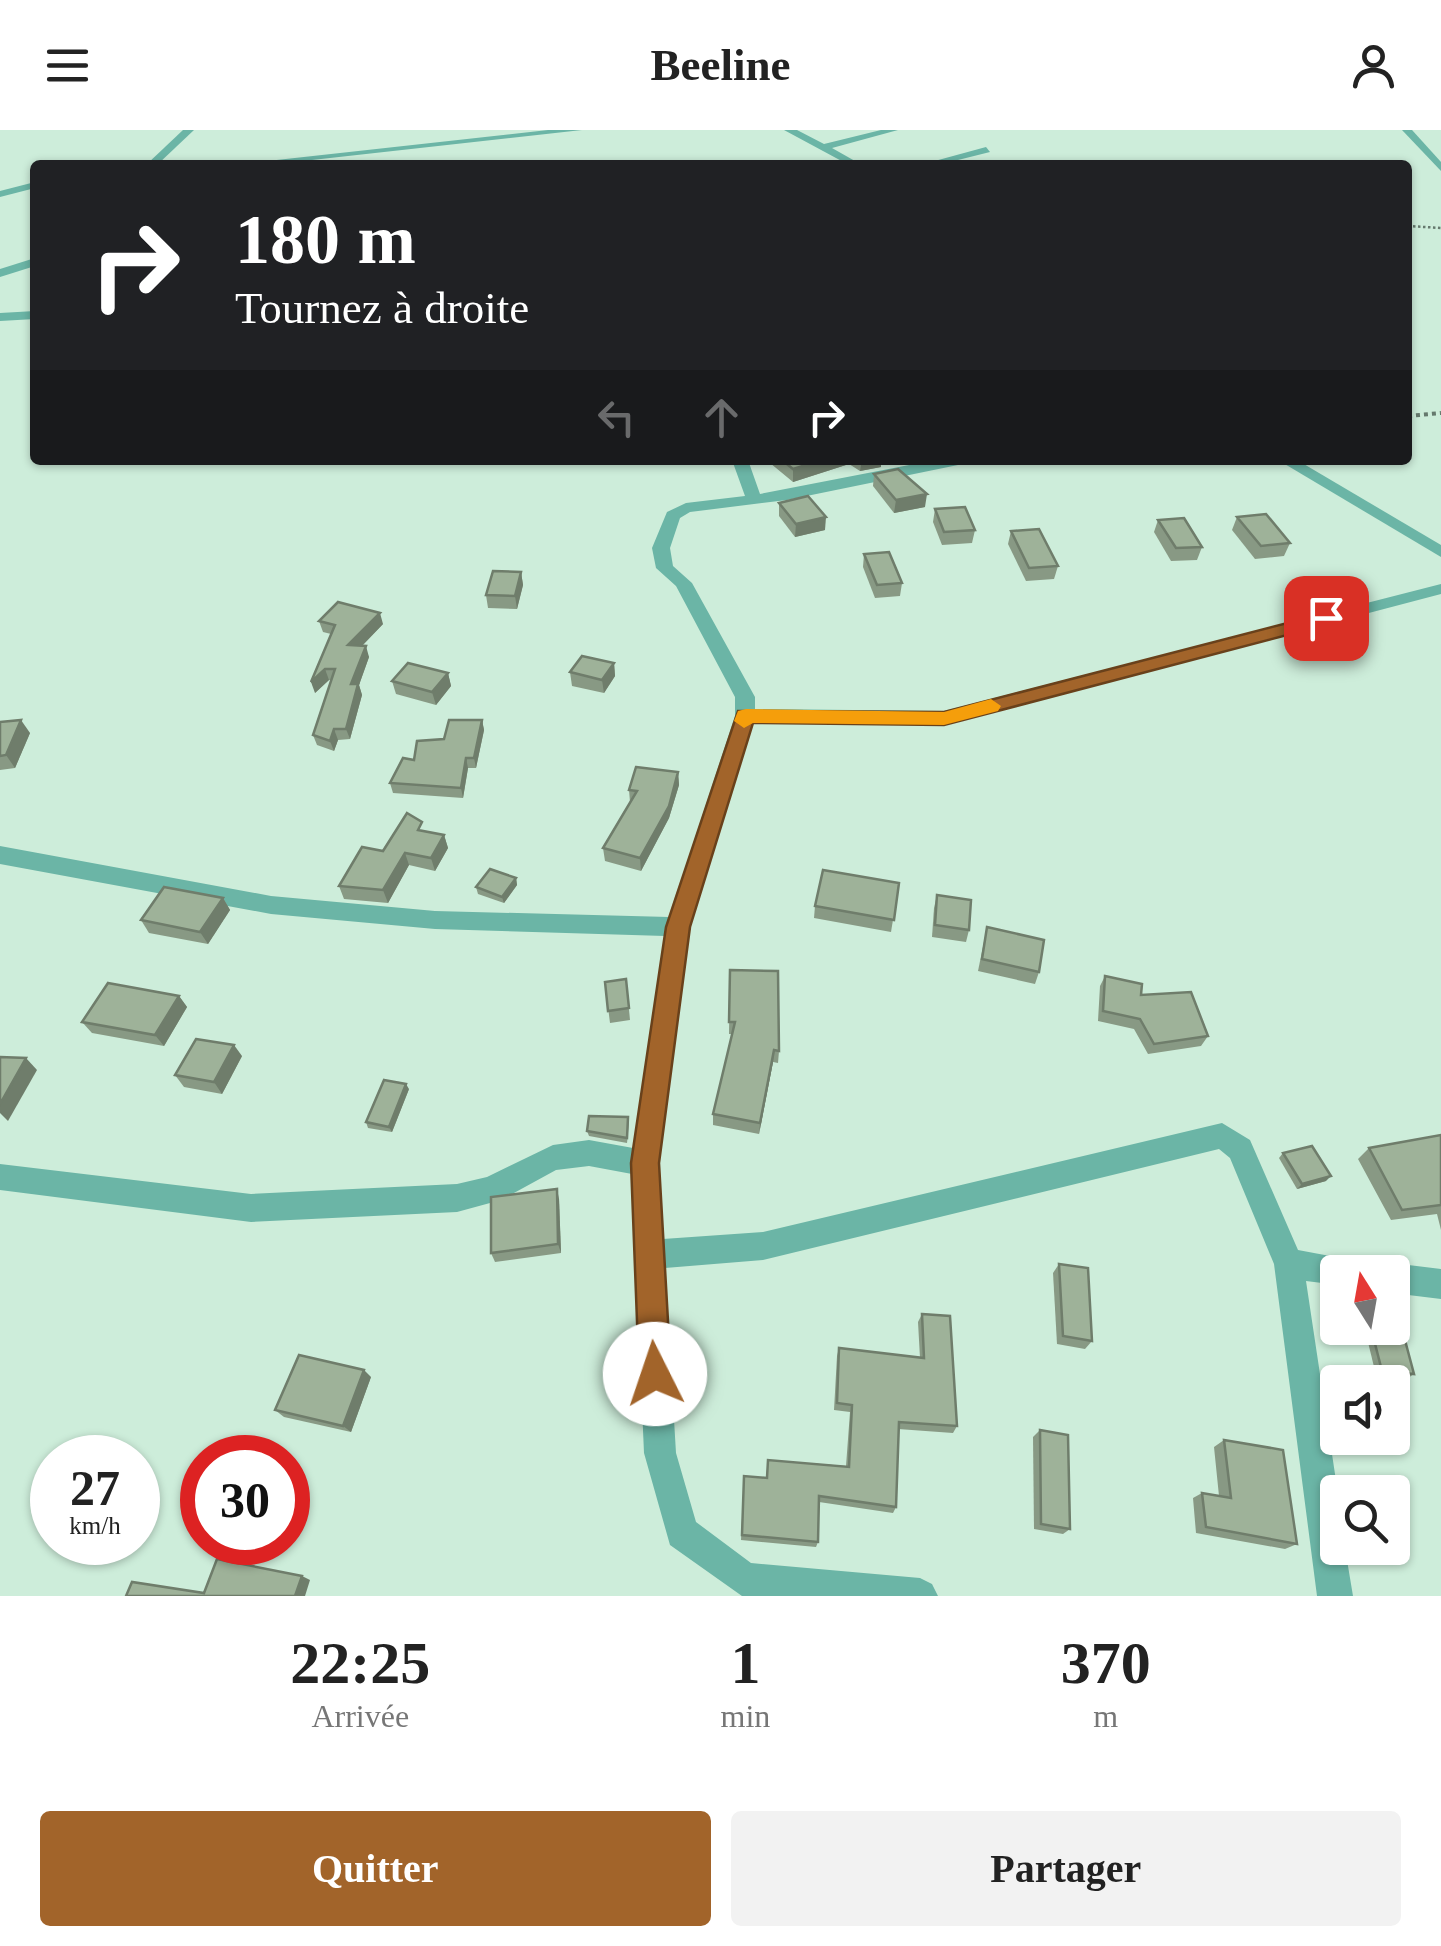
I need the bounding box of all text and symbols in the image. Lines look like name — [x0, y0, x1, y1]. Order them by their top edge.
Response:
icon: menu — [40, 38, 95, 93]
icon: person — [1346, 38, 1401, 93]
text: Beeline — [651, 40, 790, 90]
icon: right — [70, 200, 200, 330]
text: 180 m — [235, 201, 416, 278]
text: Tournez à droite — [235, 283, 529, 333]
icon: left — [589, 390, 644, 445]
icon: ahead — [694, 390, 749, 445]
icon: right — [799, 390, 854, 445]
pin — [1284, 576, 1369, 661]
icon: arrive — [1299, 591, 1354, 646]
north arrow — [1320, 1255, 1410, 1345]
map controls — [1320, 1255, 1410, 1565]
position arrow — [603, 1322, 707, 1426]
button: sound — [1320, 1365, 1410, 1455]
speed limit sign: 30 — [180, 1435, 310, 1565]
text: 27 — [70, 1460, 120, 1516]
button: search — [1320, 1475, 1410, 1565]
text: km/h — [69, 1512, 121, 1539]
text: 22:25 — [290, 1630, 430, 1696]
text: 1 — [730, 1630, 760, 1696]
text: 370 — [1061, 1630, 1151, 1696]
text: Arrivée — [311, 1698, 409, 1734]
text: min — [721, 1698, 770, 1734]
text: m — [1093, 1698, 1118, 1734]
button: Quitter — [40, 1811, 711, 1926]
button: Partager — [731, 1811, 1401, 1926]

